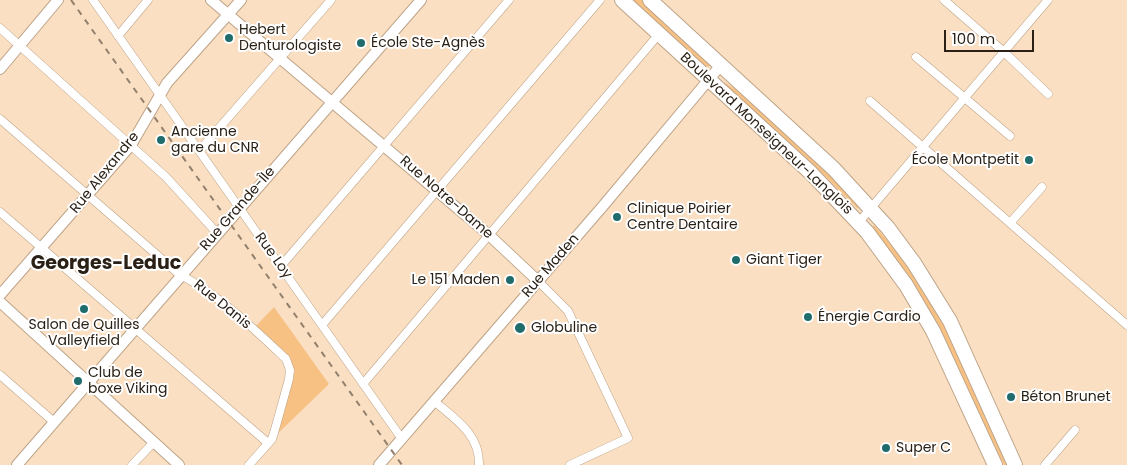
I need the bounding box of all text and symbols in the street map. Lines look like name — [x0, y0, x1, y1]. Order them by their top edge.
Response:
scale bar — [947, 20, 1037, 52]
place label: Hebert Denturologiste — [239, 22, 341, 54]
text: 100 m — [952, 28, 995, 49]
marker: Hebert Denturologiste — [223, 32, 235, 44]
place label: École Ste-Agnès — [371, 35, 485, 51]
marker: École Ste-Agnès — [355, 37, 367, 49]
street label: Boulevard Monseigneur-Langlois — [676, 49, 856, 219]
place label: Ancienne gare du CNR — [171, 124, 259, 156]
street label: Rue Alexandre — [67, 129, 143, 217]
marker: Ancienne gare du CNR — [155, 134, 167, 146]
place label: École Montpetit — [912, 152, 1019, 168]
street label: Rue Notre-Dame — [396, 153, 496, 243]
marker: École Montpetit — [1023, 154, 1035, 166]
street label: Rue Grande-Île — [197, 164, 279, 254]
place label: Clinique Poirier Centre Dentaire — [627, 201, 738, 233]
marker: Clinique Poirier Centre Dentaire — [611, 211, 623, 223]
street label: Rue Loy — [251, 230, 295, 282]
street label: Rue Maden — [519, 231, 583, 301]
place label: Giant Tiger — [746, 252, 822, 268]
district label: Georges-Leduc — [31, 253, 181, 275]
marker: Giant Tiger — [730, 254, 742, 266]
place label: Le 151 Maden — [411, 272, 500, 288]
marker: Le 151 Maden — [504, 274, 516, 286]
street label: Rue Danis — [190, 277, 254, 333]
marker: Salon de Quilles Valleyfield — [78, 303, 90, 315]
place label: Énergie Cardio — [818, 309, 921, 325]
marker: Énergie Cardio — [802, 311, 814, 323]
place label: Salon de Quilles Valleyfield — [29, 317, 139, 350]
place label: Globuline — [531, 320, 597, 336]
marker: Globuline — [513, 321, 527, 335]
place label: Club de boxe Viking — [88, 365, 168, 398]
marker: Club de boxe Viking — [72, 375, 84, 387]
place label: Béton Brunet — [1021, 389, 1111, 405]
marker: Béton Brunet — [1005, 391, 1017, 403]
place label: Super C — [896, 440, 951, 456]
marker: Super C — [880, 442, 892, 454]

